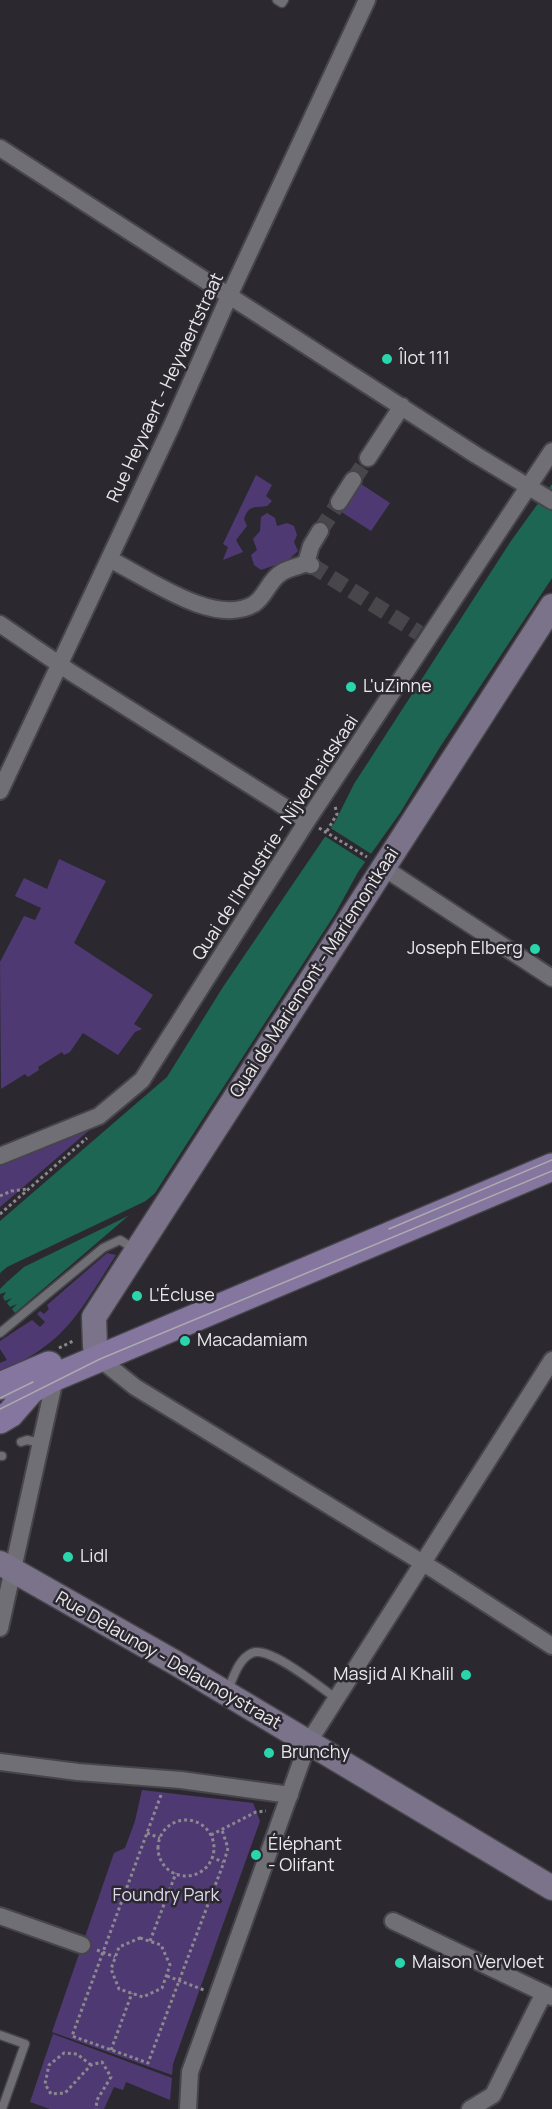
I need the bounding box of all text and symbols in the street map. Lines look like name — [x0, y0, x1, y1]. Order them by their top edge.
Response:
street label: Rue Heyvaert - Heyvaertstraat — [103, 270, 229, 506]
place label: Îlot 111 — [399, 348, 450, 370]
marker: Îlot 111 — [380, 352, 394, 366]
place label: L'uZinne — [363, 676, 432, 698]
marker: L'uZinne — [344, 680, 358, 694]
street label: Quai de l'Industrie - Nijverheidskaai — [188, 711, 364, 965]
street label: Quai de Mariemont - Mariemontkaai — [226, 844, 404, 1102]
place label: Joseph Elberg — [407, 938, 523, 960]
marker: Joseph Elberg — [528, 942, 542, 956]
place label: L'Écluse — [149, 1285, 215, 1307]
marker: L'Écluse — [130, 1289, 144, 1303]
place label: Macadamiam — [197, 1330, 307, 1352]
marker: Macadamiam — [178, 1334, 192, 1348]
place label: Lidl — [80, 1546, 108, 1568]
marker: Lidl — [61, 1550, 75, 1564]
street label: Rue Delaunoy - Delaunoystraat — [51, 1587, 285, 1735]
place label: Masjid Al Khalil — [333, 1664, 454, 1686]
marker: Masjid Al Khalil — [459, 1668, 473, 1682]
place label: Brunchy — [281, 1742, 350, 1764]
marker: Brunchy — [262, 1746, 276, 1760]
place label: Éléphant - Olifant — [268, 1834, 342, 1876]
marker: Éléphant - Olifant — [249, 1848, 263, 1862]
park label: Foundry Park — [113, 1885, 219, 1907]
place label: Maison Vervloet — [412, 1952, 544, 1974]
marker: Maison Vervloet — [393, 1956, 407, 1970]

